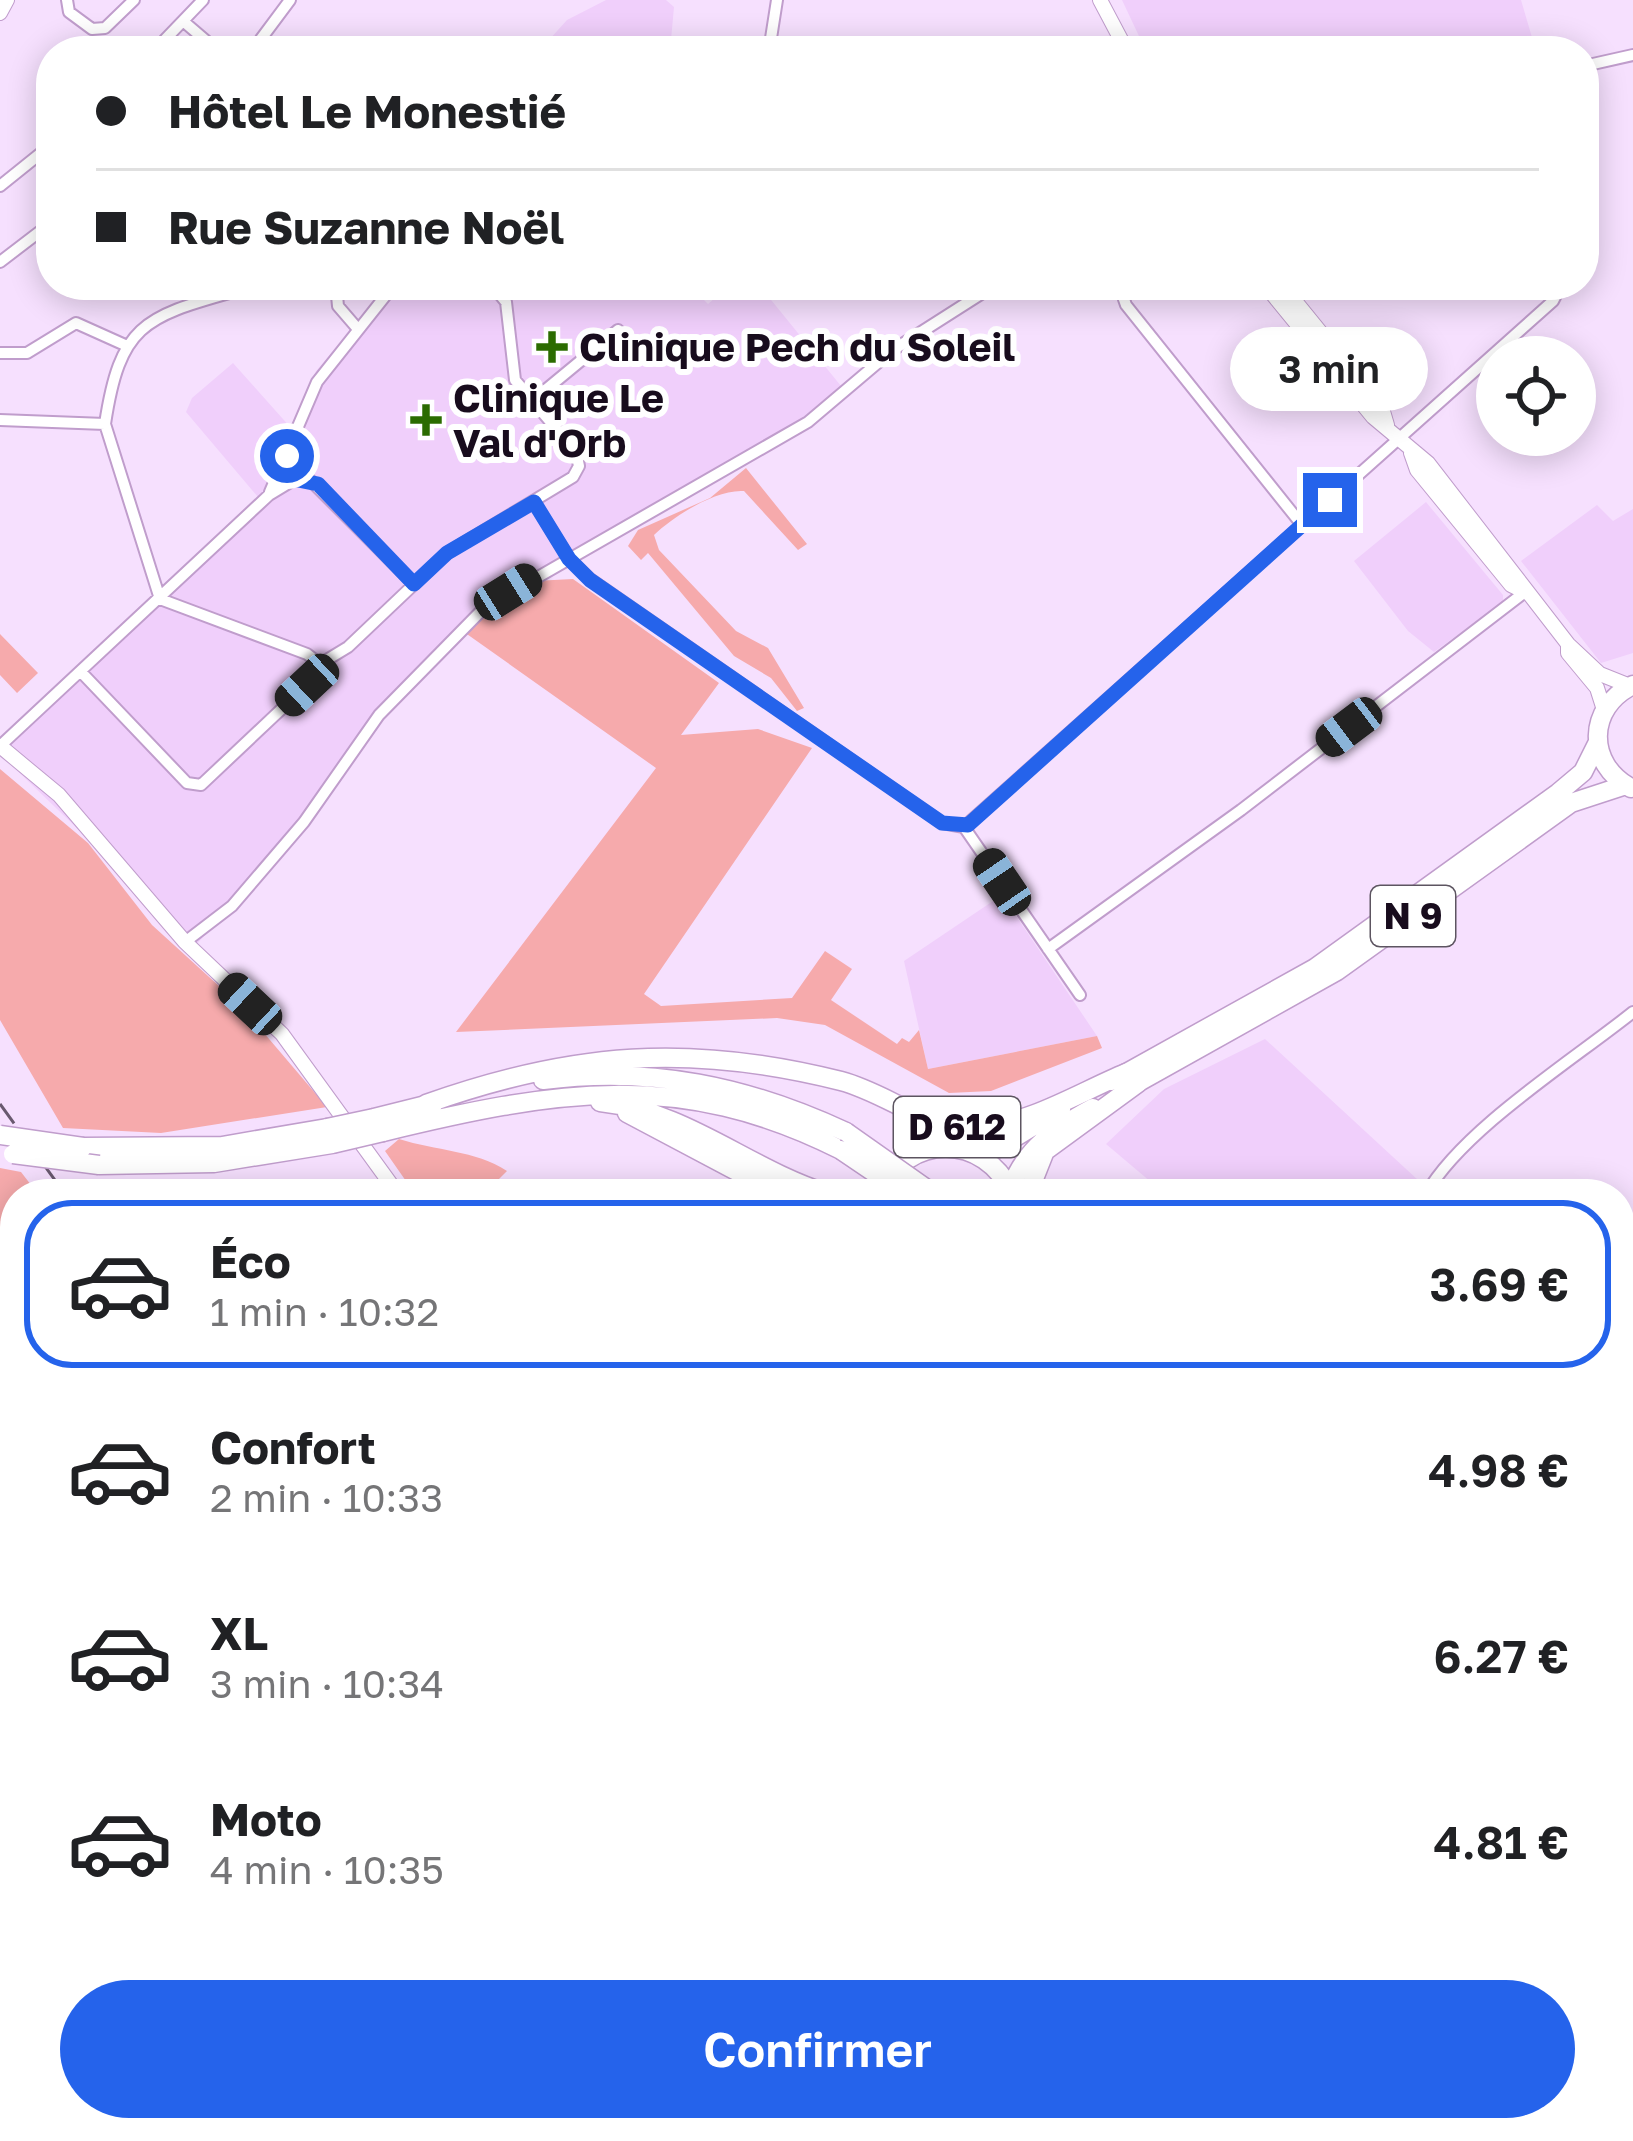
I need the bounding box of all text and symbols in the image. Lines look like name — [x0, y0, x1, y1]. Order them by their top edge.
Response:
text: Hôtel Le Monestié — [168, 84, 566, 138]
text: Rue Suzanne Noël — [168, 200, 564, 254]
place label: Clinique Pech du Soleil — [579, 323, 1015, 370]
callout: 3 min — [1231, 326, 1429, 410]
marker: Clinique Pech du Soleil — [536, 331, 568, 363]
map controls — [1476, 336, 1596, 456]
button: locate — [1476, 336, 1596, 456]
text: 3 min — [1278, 345, 1380, 392]
place label: Clinique Le Val d'Orb — [453, 374, 664, 466]
marker: Clinique Le Val d'Orb — [410, 404, 442, 436]
route start — [260, 429, 314, 483]
route end — [1303, 473, 1357, 527]
car — [468, 558, 548, 626]
car — [268, 647, 346, 723]
car — [1309, 691, 1389, 763]
car — [967, 842, 1037, 922]
road number: N 9 — [1371, 886, 1455, 946]
car — [211, 966, 289, 1042]
road number: D 612 — [894, 1097, 1020, 1157]
icon: car — [66, 1230, 174, 1338]
text: Éco — [210, 1234, 291, 1288]
text: 3.69 € — [1429, 1257, 1569, 1311]
text: 1 min · 10:32 — [210, 1288, 439, 1335]
icon: car — [66, 1416, 174, 1524]
text: Confort — [210, 1420, 376, 1474]
text: 4.98 € — [1428, 1443, 1569, 1497]
text: 2 min · 10:33 — [210, 1474, 443, 1521]
icon: car — [66, 1602, 174, 1710]
text: XL — [210, 1606, 268, 1660]
text: 6.27 € — [1433, 1629, 1569, 1683]
text: 3 min · 10:34 — [210, 1660, 444, 1707]
icon: car — [66, 1788, 174, 1896]
text: Moto — [210, 1792, 322, 1846]
text: 4.81 € — [1434, 1815, 1569, 1869]
text: 4 min · 10:35 — [210, 1846, 444, 1893]
button: Confirmer — [60, 1980, 1575, 2118]

